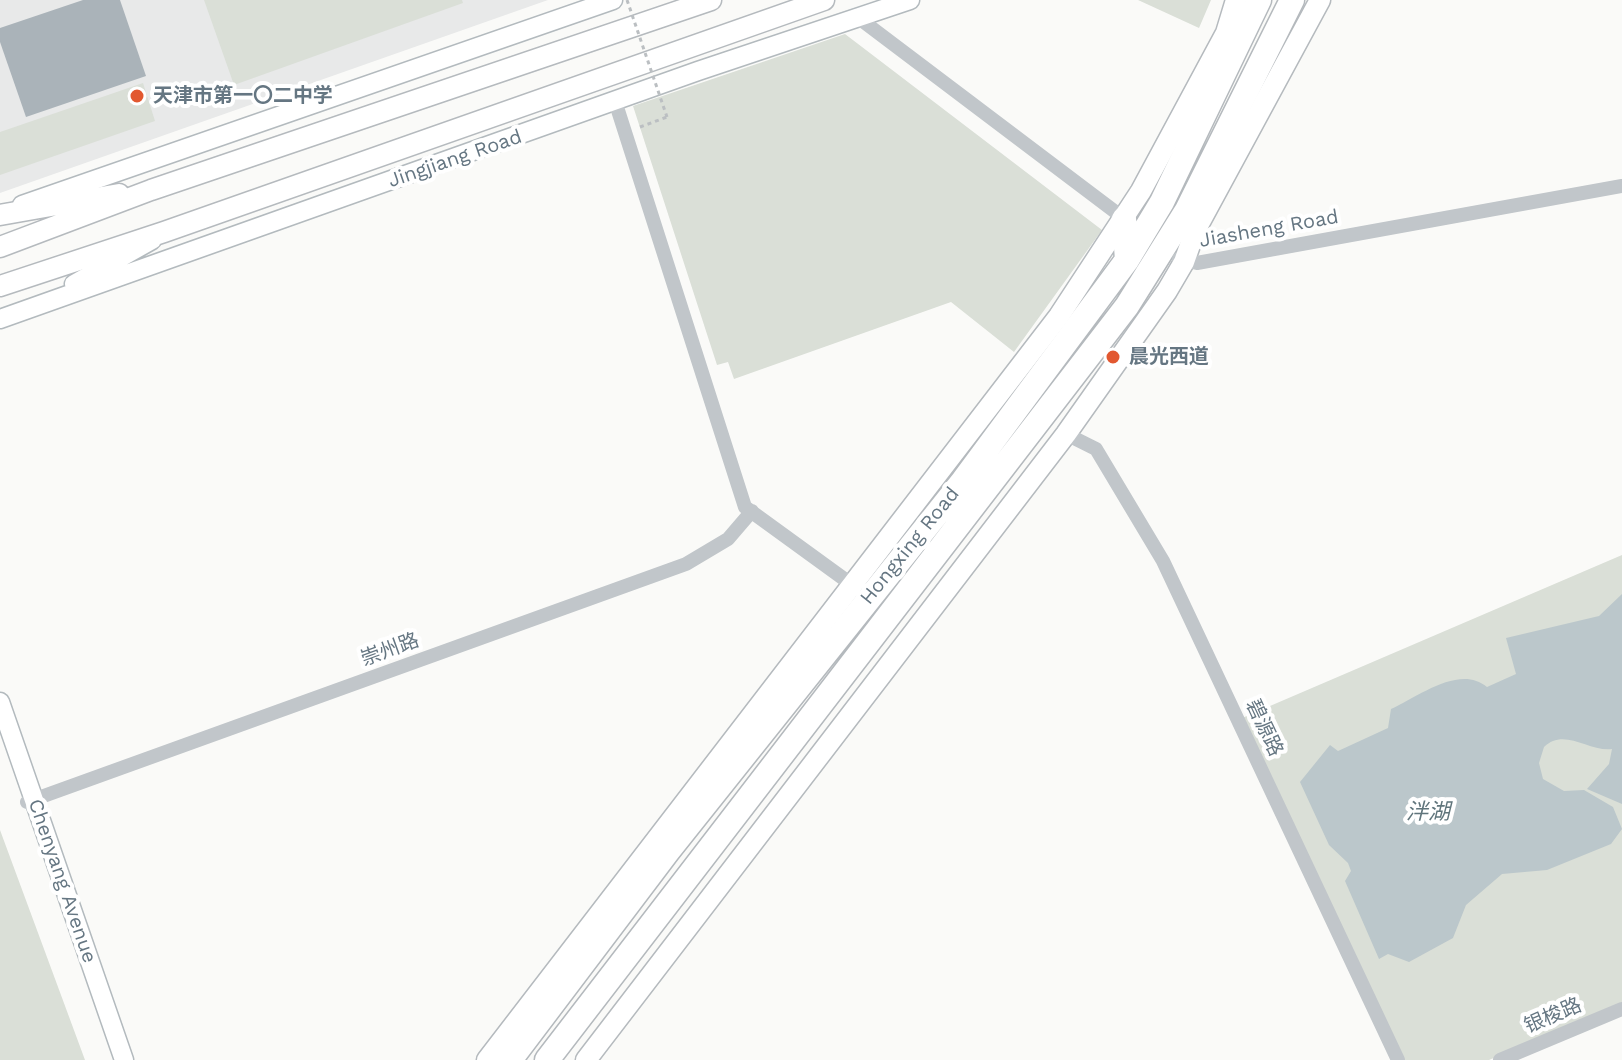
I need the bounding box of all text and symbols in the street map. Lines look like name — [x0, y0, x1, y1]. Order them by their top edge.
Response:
place label: 天津市第一〇二中学 — [153, 84, 333, 108]
marker: 天津市第一〇二中学 — [128, 87, 146, 105]
street label: Jingjiang Road — [385, 125, 525, 193]
street label: Jiasheng Road — [1197, 205, 1341, 253]
place label: 晨光西道 — [1129, 345, 1209, 369]
marker: 晨光西道 — [1104, 348, 1122, 366]
street label: Hongxing Road — [855, 482, 965, 610]
street label: 崇州路 — [358, 628, 422, 672]
street label: 碧源路 — [1240, 696, 1288, 760]
street label: Chenyang Avenue — [23, 796, 101, 966]
water label: 泮湖 — [1406, 800, 1450, 826]
street label: 银梭路 — [1521, 993, 1585, 1039]

